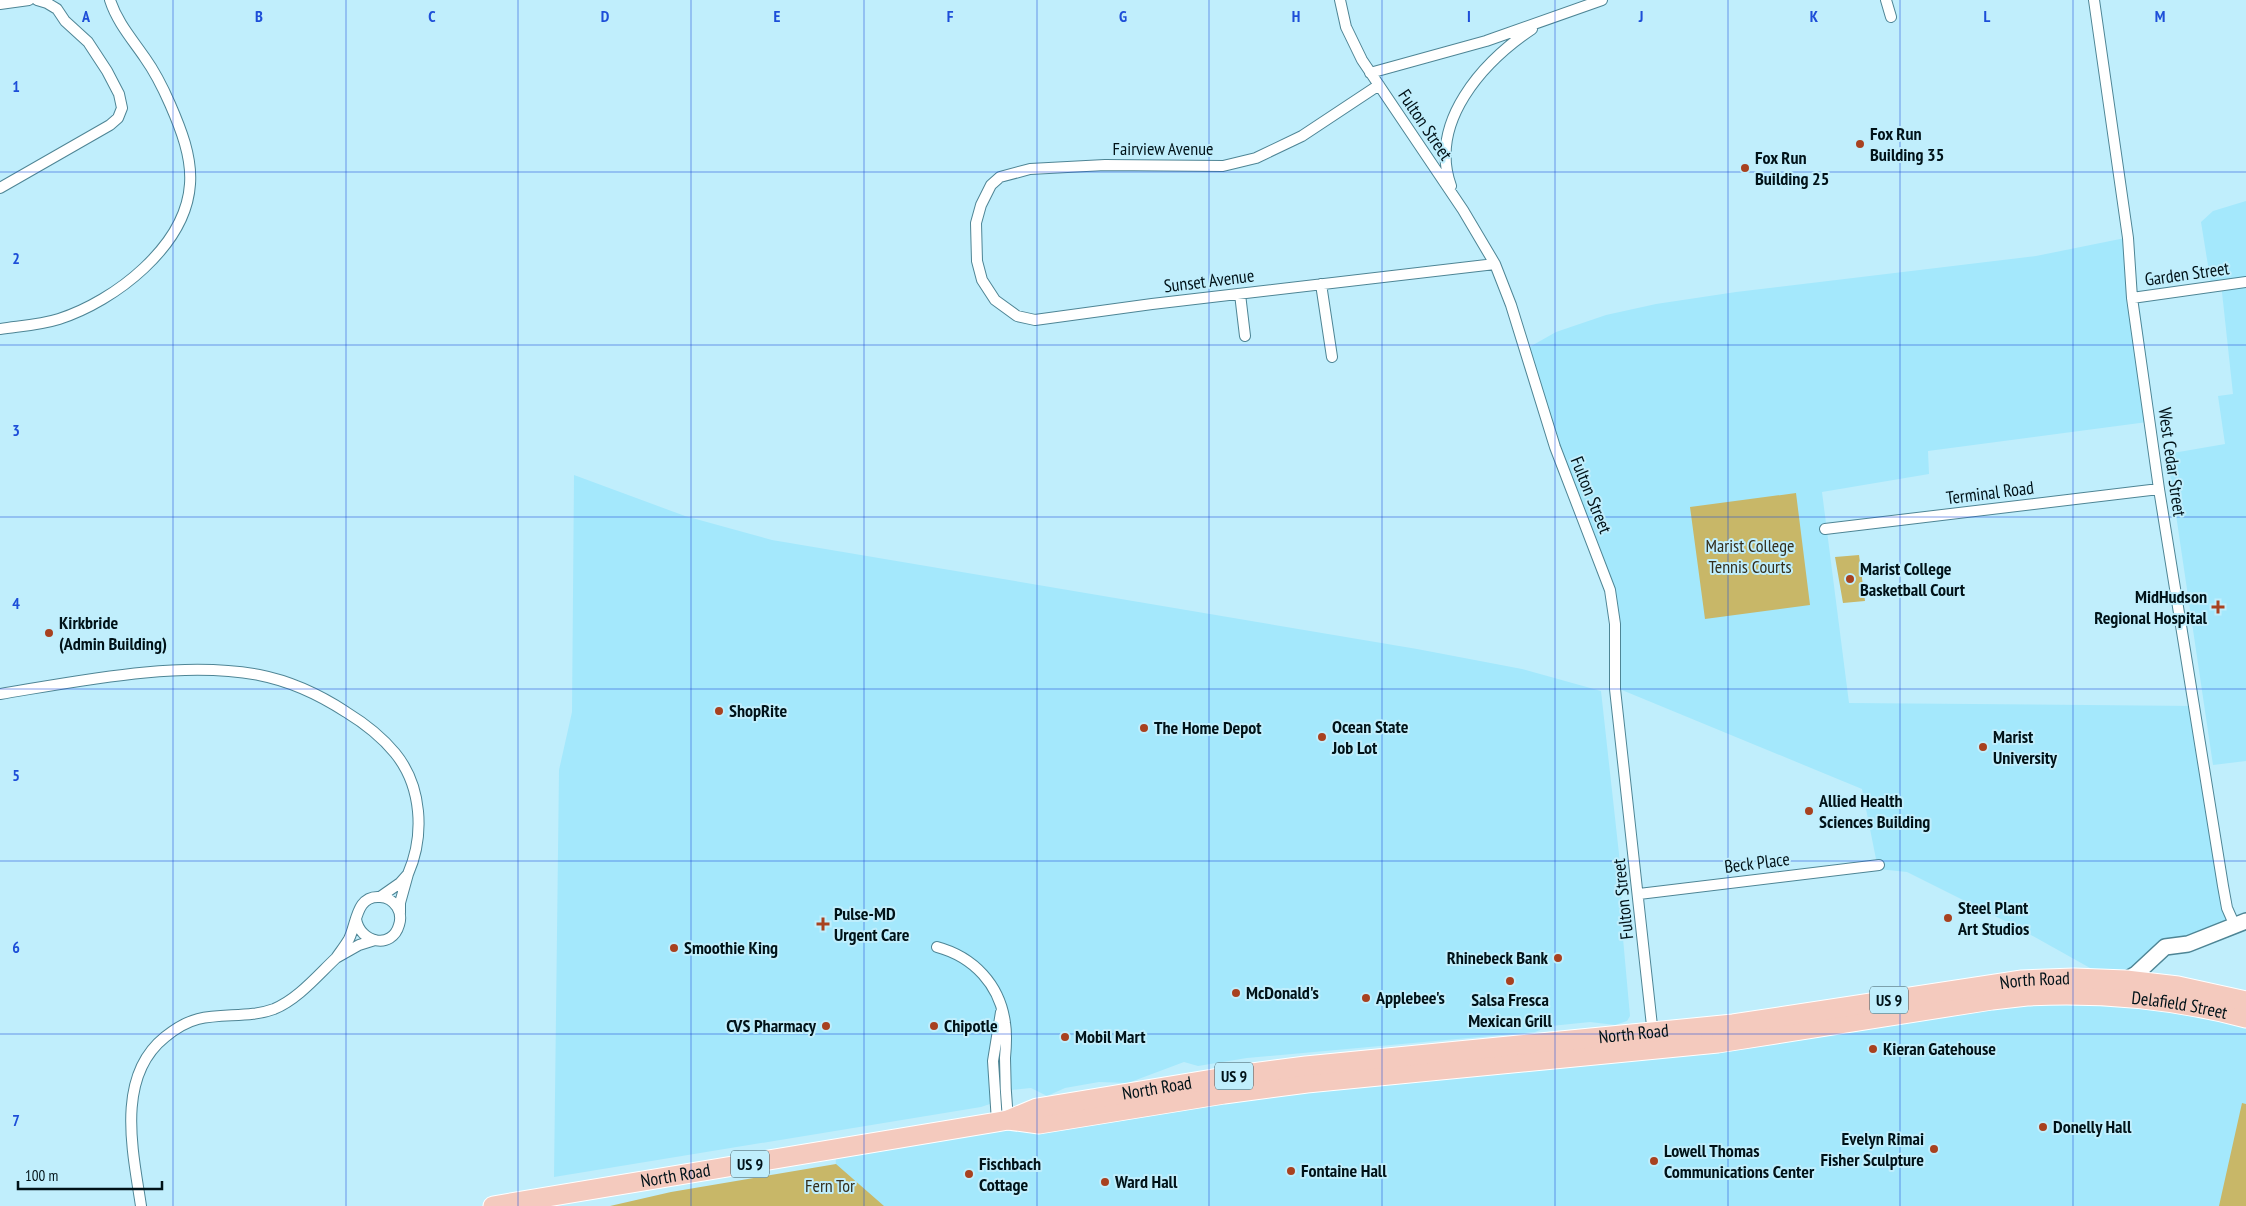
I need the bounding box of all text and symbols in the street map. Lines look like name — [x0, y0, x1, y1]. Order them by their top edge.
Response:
text: A — [81, 6, 91, 26]
text: B — [255, 6, 263, 26]
text: C — [428, 6, 436, 26]
text: D — [601, 6, 610, 26]
text: E — [774, 6, 781, 26]
text: F — [947, 6, 954, 26]
text: G — [1119, 6, 1127, 26]
text: H — [1292, 6, 1300, 26]
text: I — [1467, 6, 1471, 26]
text: J — [1638, 6, 1643, 26]
text: K — [1810, 6, 1819, 26]
text: L — [1984, 6, 1991, 26]
text: M — [2155, 6, 2165, 26]
text: 1 — [12, 76, 20, 96]
street label: Fulton Street — [1393, 85, 1458, 165]
place label: Fox Run Building 35 — [1870, 122, 1944, 166]
street label: Fairview Avenue — [1113, 137, 1213, 160]
marker: Fox Run Building 35 — [1854, 138, 1866, 150]
place label: Fox Run Building 25 — [1755, 146, 1829, 190]
marker: Fox Run Building 25 — [1739, 162, 1751, 174]
text: 2 — [12, 248, 20, 268]
street label: Garden Street — [2143, 256, 2231, 291]
street label: Sunset Avenue — [1163, 264, 1255, 297]
street label: West Cedar Street — [2153, 406, 2192, 518]
text: 3 — [12, 420, 20, 440]
street label: Fulton Street — [1566, 453, 1617, 537]
street label: Terminal Road — [1945, 476, 2035, 509]
park label: Marist College Tennis Courts — [1706, 534, 1794, 578]
place label: Marist College Basketball Court — [1860, 557, 1966, 601]
marker: Marist College Basketball Court — [1844, 573, 1856, 585]
place label: MidHudson Regional Hospital — [2094, 585, 2208, 629]
text: 4 — [12, 593, 20, 613]
marker: MidHudson Regional Hospital — [2211, 600, 2225, 614]
place label: Kirkbride (Admin Building) — [59, 611, 167, 655]
marker: Kirkbride (Admin Building) — [43, 627, 55, 639]
place label: ShopRite — [729, 699, 787, 722]
marker: ShopRite — [713, 705, 725, 717]
place label: Ocean State Job Lot — [1331, 715, 1409, 759]
place label: The Home Depot — [1154, 716, 1262, 739]
marker: The Home Depot — [1138, 722, 1150, 734]
place label: Marist University — [1993, 725, 2058, 769]
marker: Ocean State Job Lot — [1316, 731, 1328, 743]
marker: Marist University — [1977, 741, 1989, 753]
text: 5 — [12, 765, 20, 785]
place label: Allied Health Sciences Building — [1818, 789, 1930, 833]
marker: Allied Health Sciences Building — [1803, 805, 1815, 817]
street label: Beck Place — [1723, 847, 1791, 878]
street label: Fulton Street — [1607, 858, 1638, 941]
place label: Steel Plant Art Studios — [1957, 896, 2029, 940]
place label: Pulse-MD Urgent Care — [834, 902, 910, 946]
marker: Steel Plant Art Studios — [1942, 912, 1954, 924]
marker: Pulse-MD Urgent Care — [816, 917, 830, 931]
place label: Smoothie King — [684, 936, 778, 959]
text: 6 — [12, 937, 20, 957]
marker: Smoothie King — [668, 942, 680, 954]
place label: Rhinebeck Bank — [1447, 946, 1549, 969]
marker: Rhinebeck Bank — [1552, 952, 1564, 964]
street label: North Road — [1998, 966, 2070, 994]
marker: Salsa Fresca Mexican Grill — [1504, 975, 1516, 987]
place label: McDonald's — [1246, 981, 1319, 1004]
place label: Applebee's — [1375, 986, 1445, 1009]
road number: US 9 — [1870, 986, 1908, 1014]
street label: Delafield Street — [2131, 986, 2230, 1024]
marker: McDonald's — [1230, 987, 1242, 999]
place label: Salsa Fresca Mexican Grill — [1468, 988, 1552, 1032]
marker: Applebee's — [1360, 992, 1372, 1004]
place label: CVS Pharmacy — [726, 1014, 817, 1037]
place label: Chipotle — [944, 1014, 998, 1037]
street label: North Road — [1597, 1018, 1670, 1048]
marker: CVS Pharmacy — [820, 1020, 832, 1032]
marker: Chipotle — [928, 1020, 940, 1032]
place label: Mobil Mart — [1075, 1025, 1146, 1048]
marker: Mobil Mart — [1059, 1031, 1071, 1043]
place label: Kieran Gatehouse — [1883, 1037, 1996, 1060]
marker: Kieran Gatehouse — [1867, 1043, 1879, 1055]
road number: US 9 — [1215, 1062, 1253, 1090]
street label: North Road — [1120, 1071, 1193, 1105]
text: 7 — [12, 1110, 20, 1130]
place label: Donelly Hall — [2053, 1115, 2132, 1138]
marker: Donelly Hall — [2037, 1121, 2049, 1133]
place label: Evelyn Rimai Fisher Sculpture — [1820, 1127, 1924, 1171]
place label: Lowell Thomas Communications Center — [1664, 1139, 1815, 1183]
marker: Evelyn Rimai Fisher Sculpture — [1928, 1143, 1940, 1155]
road number: US 9 — [731, 1150, 769, 1178]
place label: Fischbach Cottage — [979, 1152, 1041, 1196]
marker: Lowell Thomas Communications Center — [1648, 1155, 1660, 1167]
scale bar — [18, 1158, 161, 1190]
street label: North Road — [639, 1158, 712, 1192]
place label: Fontaine Hall — [1301, 1159, 1387, 1182]
marker: Fontaine Hall — [1285, 1165, 1297, 1177]
text: 100 m — [25, 1166, 58, 1185]
marker: Fischbach Cottage — [963, 1168, 975, 1180]
place label: Ward Hall — [1114, 1170, 1178, 1193]
park label: Fern Tor — [805, 1174, 855, 1197]
marker: Ward Hall — [1099, 1176, 1111, 1188]

